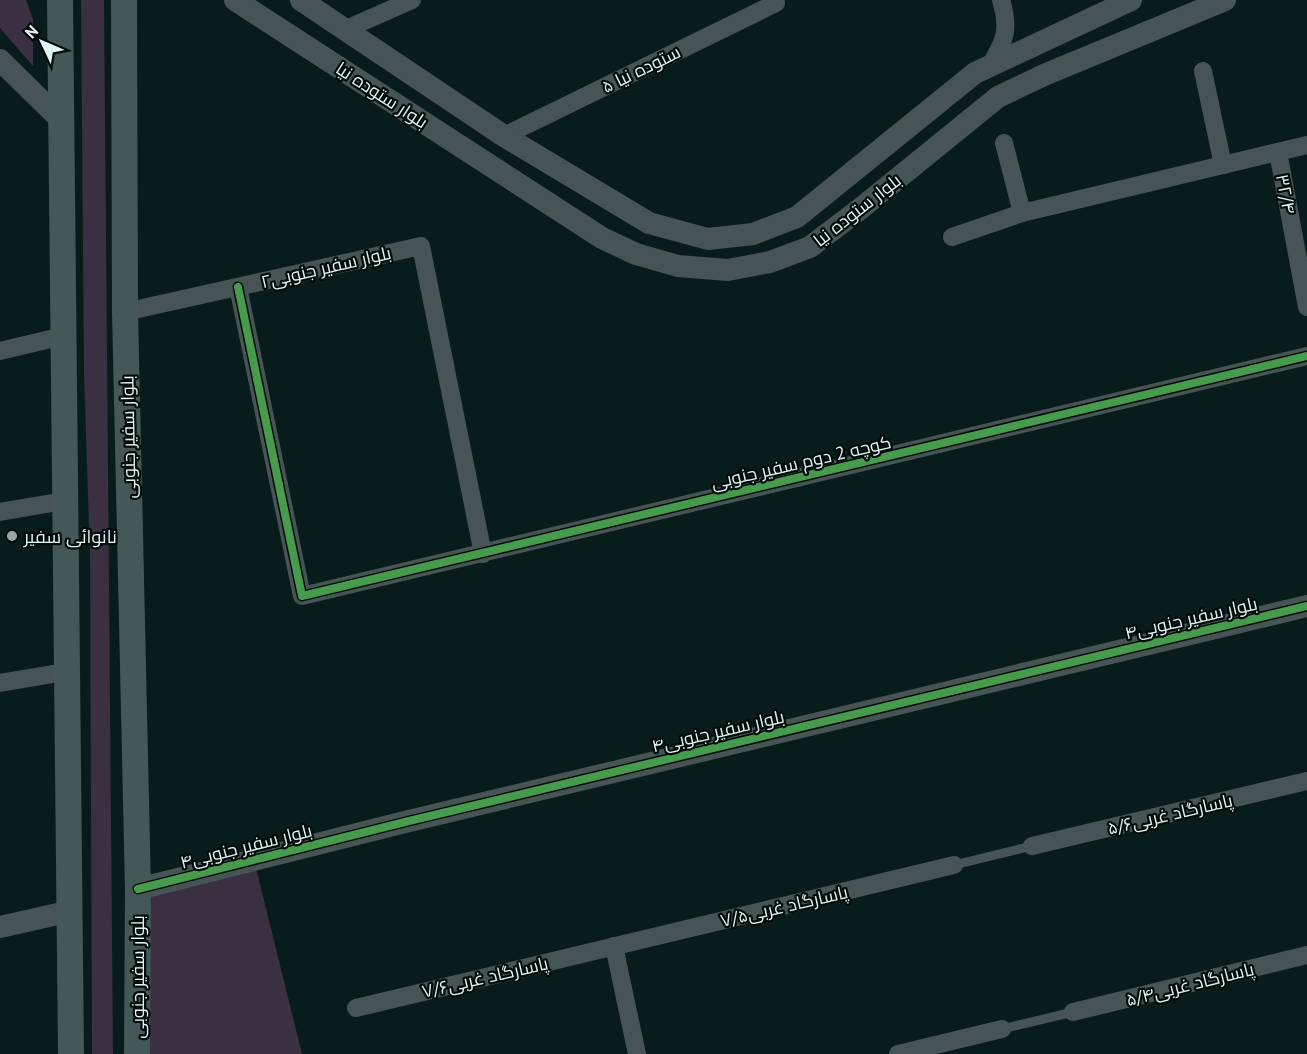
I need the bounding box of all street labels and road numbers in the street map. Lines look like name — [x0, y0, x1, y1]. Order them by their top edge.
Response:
street label: ستوده نیا ۵ — [598, 40, 684, 98]
street label: بلوار ستوده نیا — [332, 57, 432, 133]
street label: بلوار ستوده نیا — [809, 169, 905, 251]
street label: ۳۲/۴ — [1271, 172, 1301, 216]
street label: بلوار سفیر جنوبی۲ — [259, 241, 393, 293]
street label: بلوار سفیر جنوبی — [115, 375, 141, 499]
street label: کوچه 2 دوم سفیر جنوبی — [709, 430, 894, 495]
street label: بلوار سفیر جنوبی۴ — [1122, 592, 1260, 644]
street label: بلوار سفیر جنوبی۴ — [649, 705, 787, 757]
street label: پاسارگاد غربی۵/۶ — [1105, 788, 1235, 841]
street label: بلوار سفیر جنوبی۴ — [178, 818, 314, 874]
street label: پاسارگاد غربی۷/۵ — [718, 880, 850, 933]
street label: بلوار سفیر جنوبی — [126, 915, 149, 1039]
street label: پاسارگاد غربی۷/۶ — [420, 951, 551, 1004]
street label: پاسارگاد غربی۵/۴ — [1124, 957, 1257, 1012]

